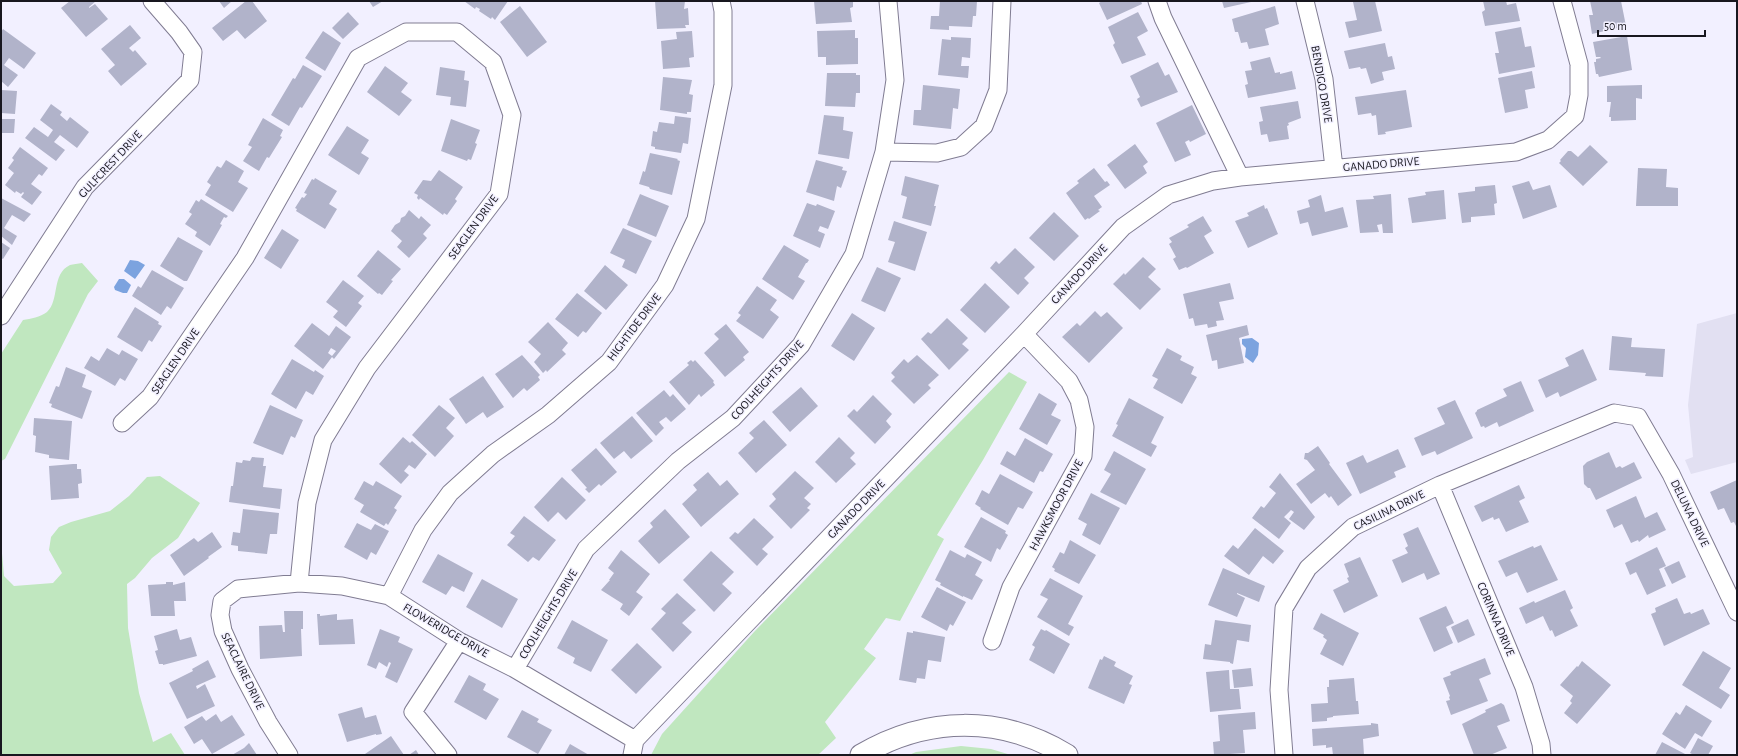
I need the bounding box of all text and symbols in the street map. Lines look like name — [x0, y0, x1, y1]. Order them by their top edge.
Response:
scale bar — [1598, 12, 1705, 38]
text: 50 m — [1604, 20, 1627, 32]
street label: BENDIGO DRIVE — [1309, 45, 1335, 124]
street label: GULFCREST DRIVE — [76, 128, 144, 200]
street label: GANADO DRIVE — [1342, 155, 1420, 173]
street label: SEAGLEN DRIVE — [446, 192, 500, 261]
street label: GANADO DRIVE — [1048, 242, 1110, 306]
street label: HIGHTIDE DRIVE — [605, 291, 663, 363]
street label: SEAGLEN DRIVE — [149, 326, 201, 396]
street label: COOLHEIGHTS DRIVE — [728, 338, 806, 422]
street label: HAWKSMOOR DRIVE — [1027, 457, 1085, 552]
street label: GANADO DRIVE — [825, 477, 887, 541]
street label: DELUNA DRIVE — [1669, 478, 1712, 549]
street label: CASILINA DRIVE — [1352, 488, 1427, 532]
street label: COOLHEIGHTS DRIVE — [517, 567, 580, 661]
street label: CORINNA DRIVE — [1475, 580, 1517, 658]
street label: FLOWERIDGE DRIVE — [401, 601, 491, 659]
street label: SEACLAIRE DRIVE — [219, 631, 267, 712]

